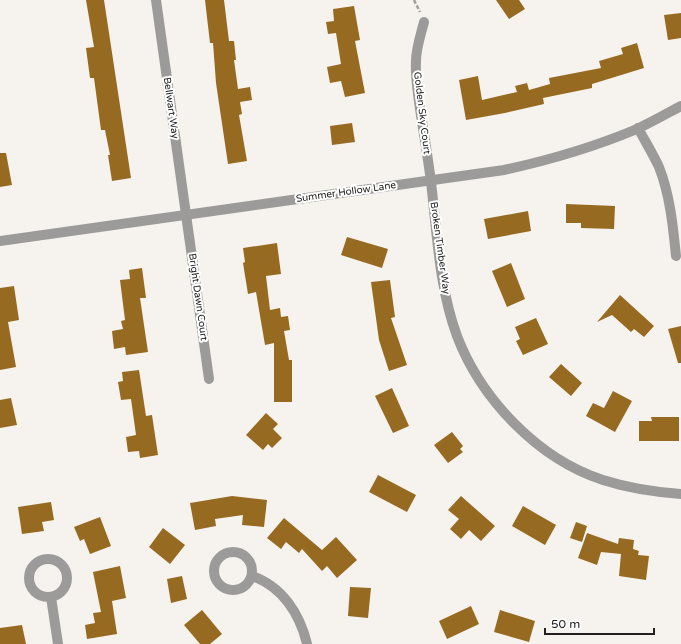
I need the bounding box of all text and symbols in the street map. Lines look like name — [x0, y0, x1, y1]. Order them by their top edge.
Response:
street label: Golden Sky Court — [411, 71, 433, 155]
street label: Bellwart Way — [161, 77, 181, 140]
street label: Summer Hollow Lane — [295, 179, 397, 205]
street label: Broken Timber Way — [428, 201, 453, 296]
street label: Bright Dawn Court — [186, 253, 210, 342]
scale bar — [545, 610, 654, 636]
text: 50 m — [551, 617, 580, 631]

